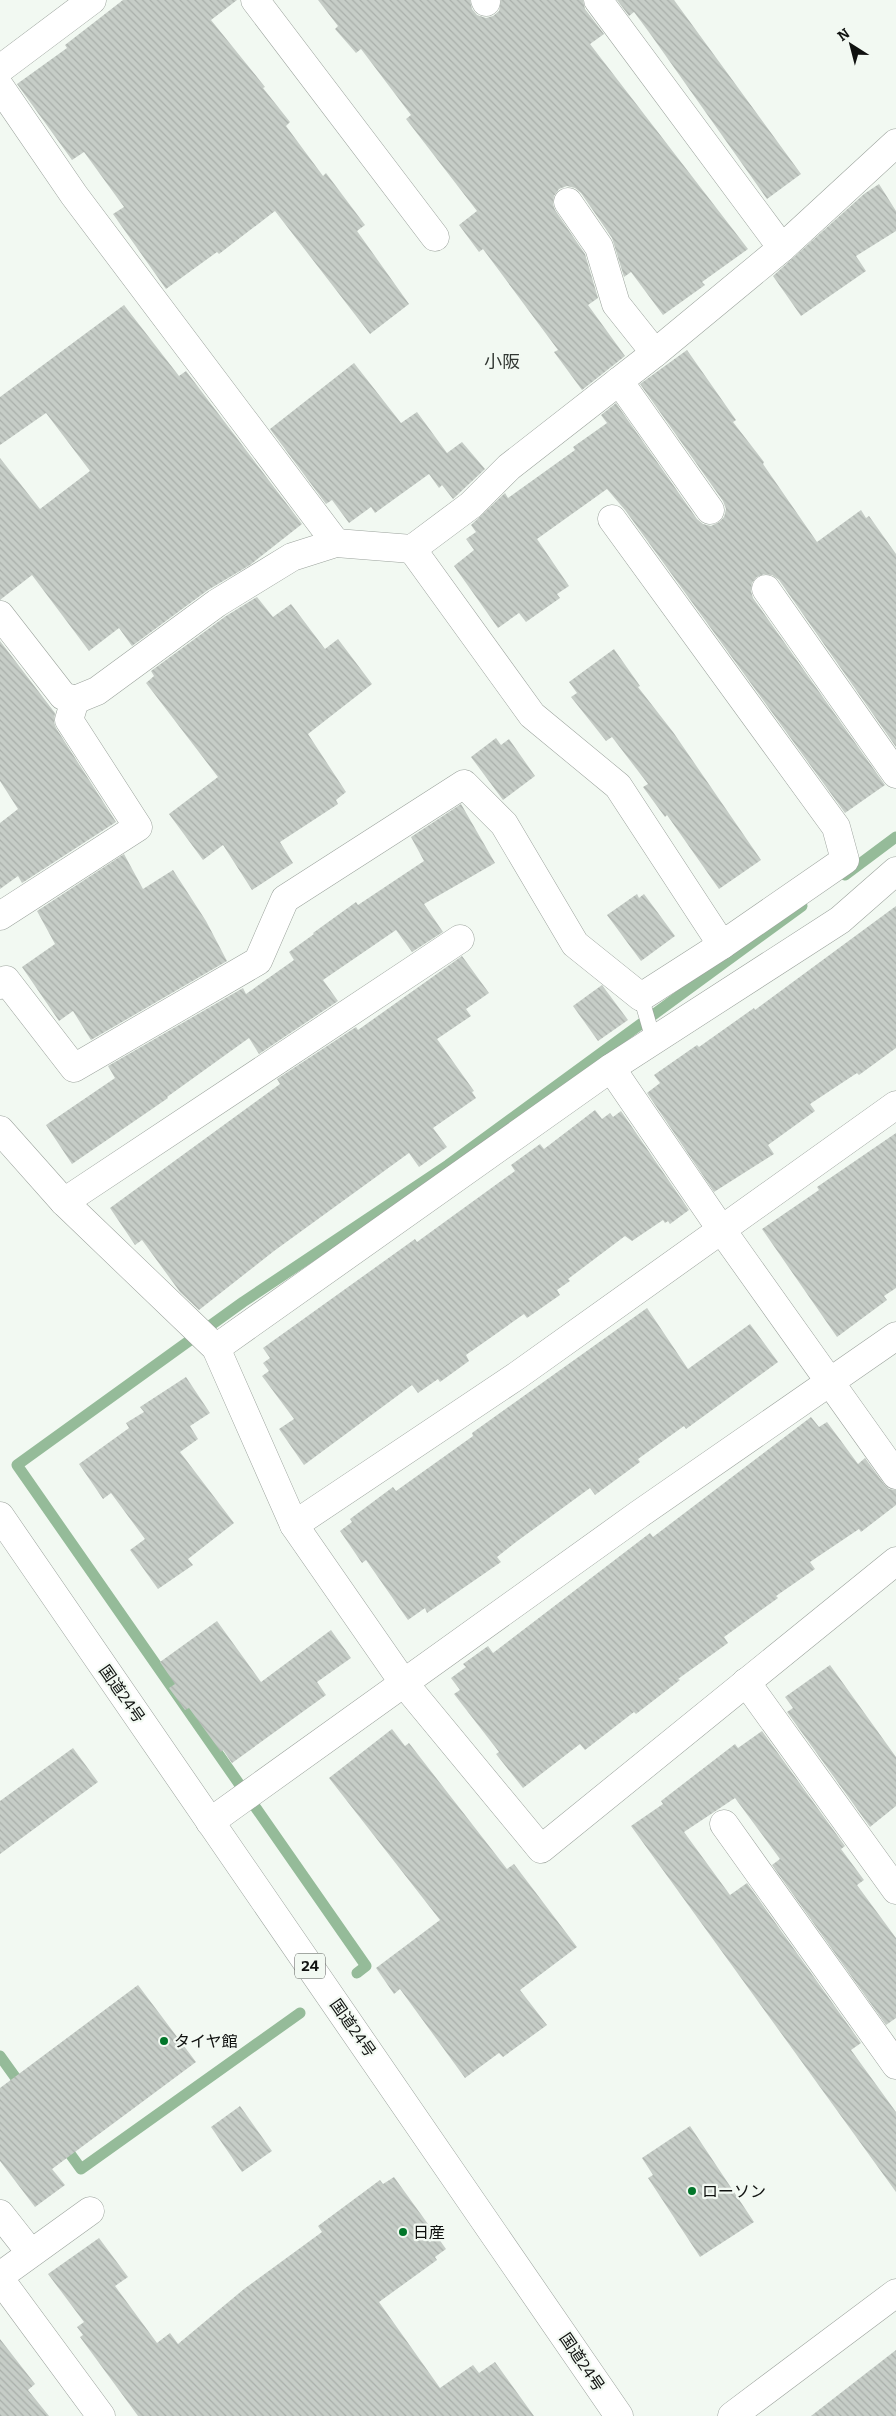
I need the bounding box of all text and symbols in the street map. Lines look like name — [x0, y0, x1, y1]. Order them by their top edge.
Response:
north arrow — [826, 20, 876, 70]
text: N — [834, 25, 853, 45]
district label: 小阪 — [484, 351, 520, 373]
street label: 国道24号 — [95, 1661, 149, 1727]
road number: 24 — [295, 1954, 325, 1978]
street label: 国道24号 — [326, 1995, 380, 2061]
place label: タイヤ館 — [174, 2032, 238, 2051]
marker: タイヤ館 — [158, 2035, 170, 2047]
place label: ローソン — [702, 2182, 766, 2201]
marker: ローソン — [686, 2185, 698, 2197]
place label: 日産 — [413, 2223, 445, 2242]
marker: 日産 — [397, 2226, 409, 2238]
street label: 国道24号 — [556, 2329, 608, 2395]

